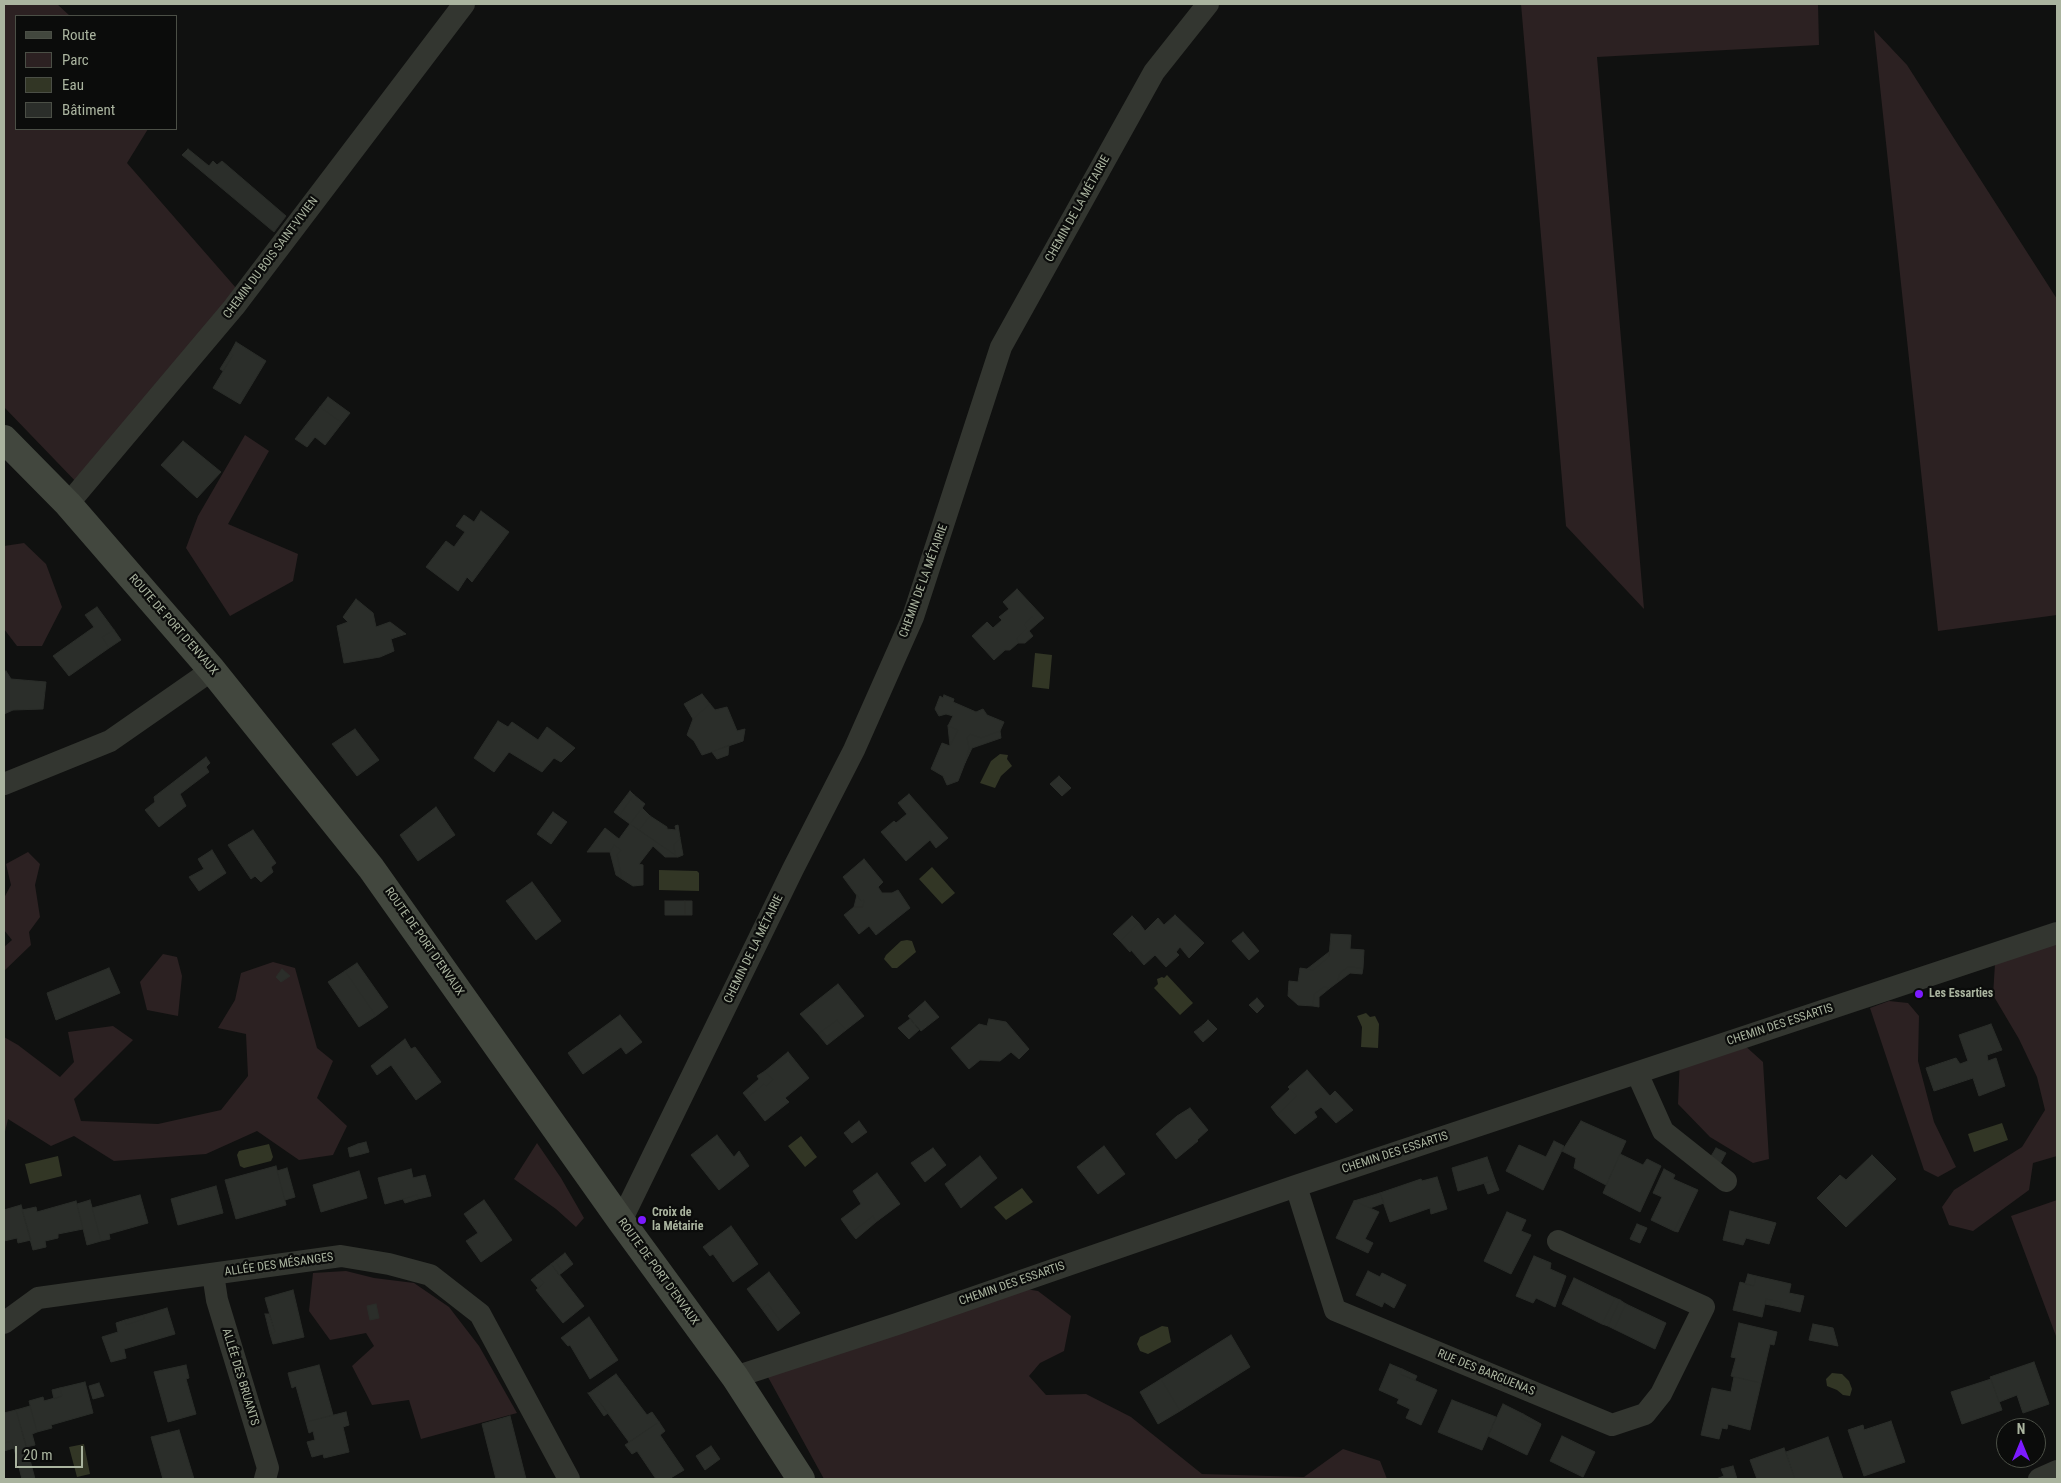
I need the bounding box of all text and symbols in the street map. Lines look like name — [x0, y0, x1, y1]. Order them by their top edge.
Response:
legend — [15, 15, 178, 130]
text: Route — [62, 26, 96, 44]
text: Parc — [62, 51, 89, 69]
text: Eau — [62, 76, 84, 94]
text: Bâtiment — [62, 101, 115, 119]
street label: CHEMIN DE LA MÉTAIRIE — [1043, 153, 1113, 265]
street label: CHEMIN DU BOIS SAINT-VIVIEN — [221, 194, 321, 322]
street label: CHEMIN DE LA MÉTAIRIE — [897, 522, 951, 640]
street label: ROUTE DE PORT D'ENVAUX — [125, 572, 221, 678]
street label: ROUTE DE PORT D'ENVAUX — [381, 885, 467, 999]
street label: CHEMIN DE LA MÉTAIRIE — [721, 892, 787, 1006]
place label: Les Essarties — [1929, 987, 1993, 1001]
marker: Les Essarties — [1913, 988, 1925, 1000]
street label: CHEMIN DES ESSARTIS — [1725, 1001, 1835, 1049]
street label: CHEMIN DES ESSARTIS — [1340, 1129, 1450, 1177]
place label: Croix de la Métairie — [652, 1206, 703, 1234]
marker: Croix de la Métairie — [636, 1214, 648, 1226]
street label: ROUTE DE PORT D'ENVAUX — [614, 1216, 702, 1328]
street label: ALLÉE DES MÉSANGES — [224, 1250, 334, 1280]
street label: CHEMIN DES ESSARTIS — [957, 1259, 1067, 1309]
street label: ALLÉE DES BRUANTS — [218, 1327, 262, 1427]
street label: RUE DES BARGUENAS — [1435, 1347, 1537, 1399]
north arrow — [1996, 1418, 2046, 1468]
text: N — [2017, 1421, 2025, 1437]
scale bar — [18, 1436, 85, 1468]
text: 20 m — [23, 1446, 53, 1464]

